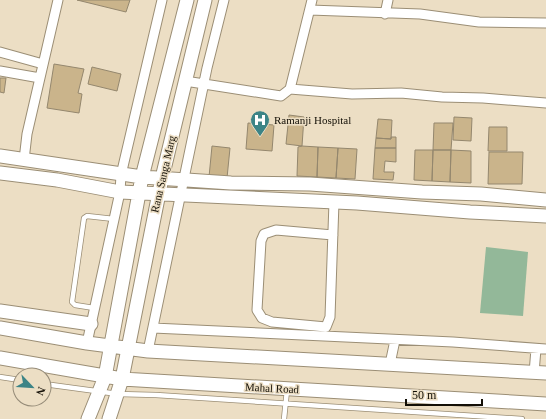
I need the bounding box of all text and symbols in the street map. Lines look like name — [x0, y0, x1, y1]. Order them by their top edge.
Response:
hospital icon: Ramanji Hospital — [249, 109, 271, 137]
place label: Ramanji Hospital — [274, 114, 351, 126]
street label: Rana Sanga Marg — [148, 134, 178, 214]
north arrow — [12, 367, 52, 407]
street label: Mahal Road — [245, 381, 300, 395]
scale bar — [406, 381, 482, 407]
text: N — [34, 385, 48, 397]
text: 50 m — [412, 388, 437, 402]

